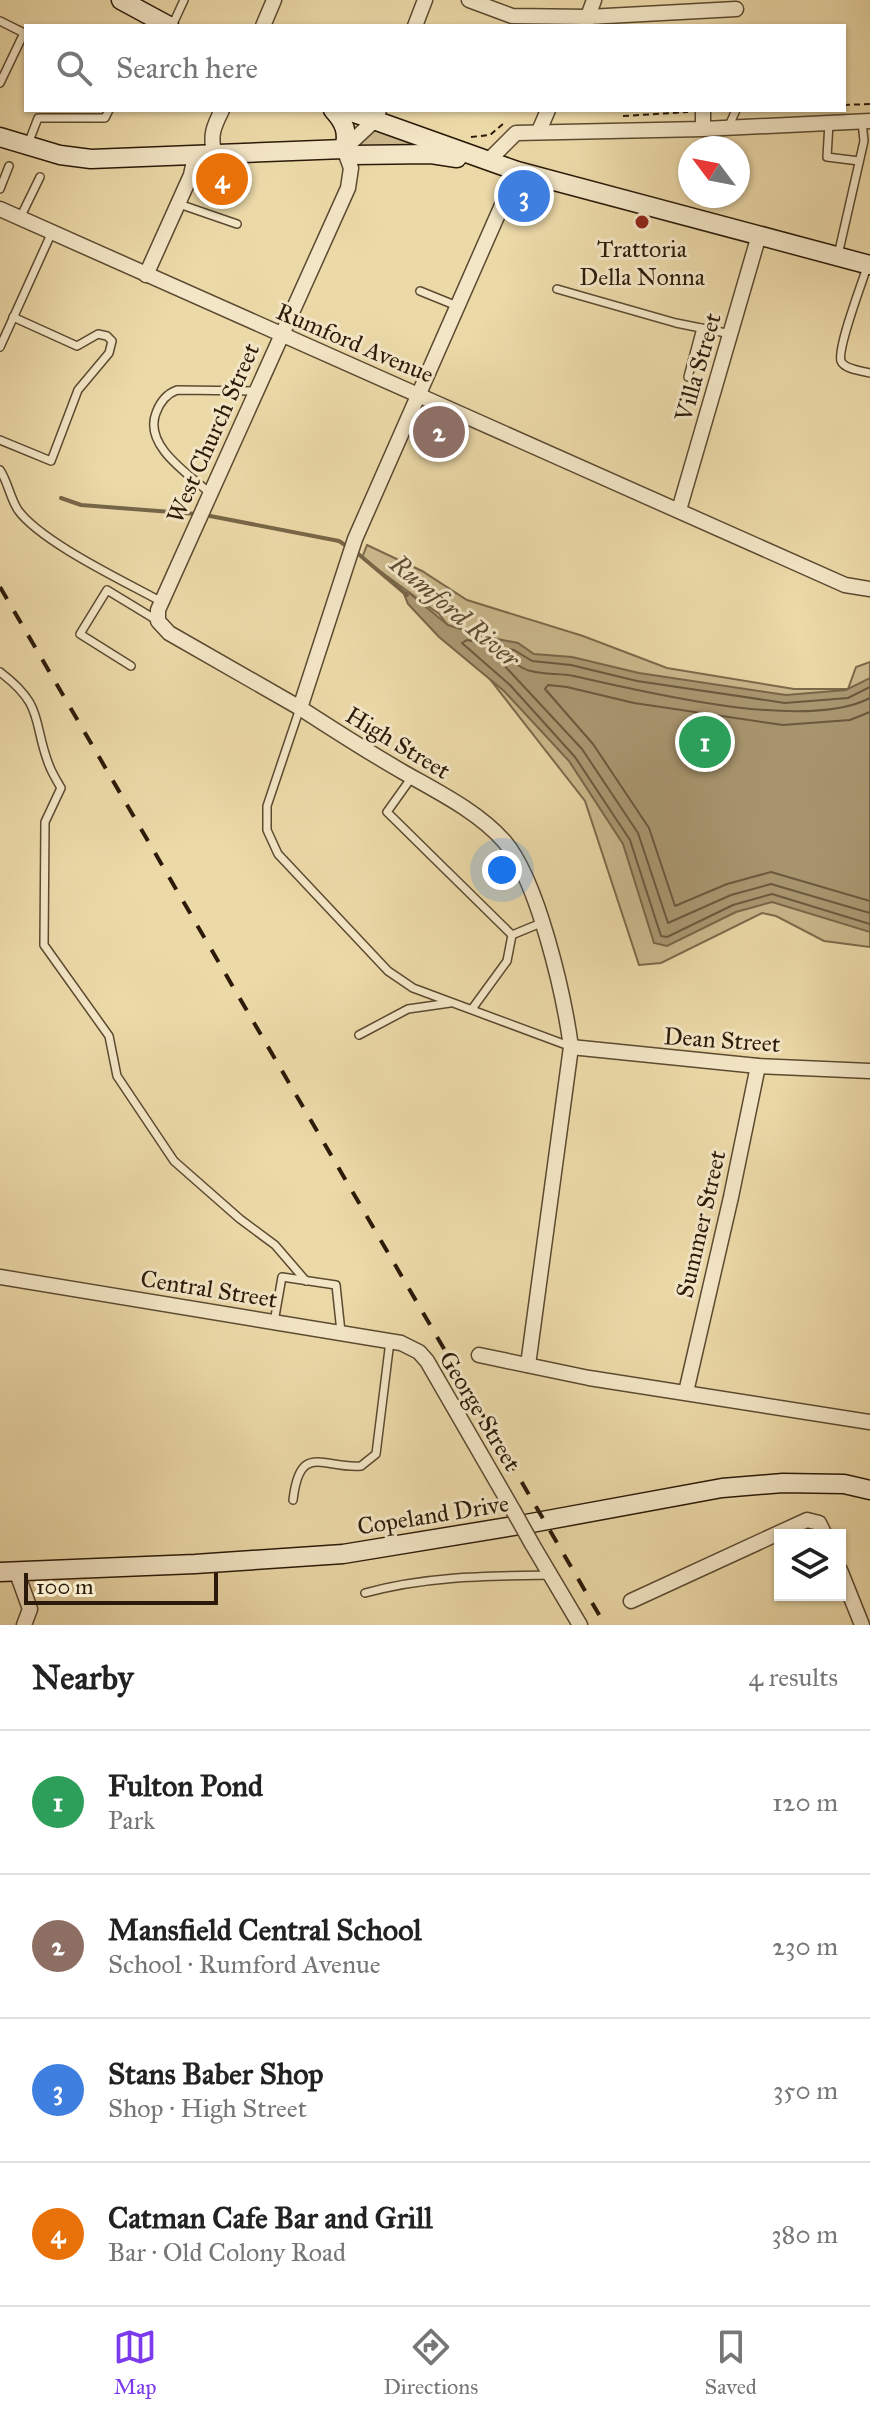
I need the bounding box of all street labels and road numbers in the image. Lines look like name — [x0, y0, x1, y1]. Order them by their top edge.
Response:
street label: Rumford Avenue — [272, 296, 438, 390]
street label: Villa Street — [668, 309, 728, 426]
street label: West Church Street — [160, 338, 266, 528]
street label: High Street — [340, 700, 456, 786]
street label: Dean Street — [663, 1021, 782, 1059]
street label: Summer Street — [669, 1147, 733, 1301]
street label: Central Street — [138, 1263, 280, 1315]
street label: George Street — [432, 1346, 528, 1477]
street label: Copeland Drive — [355, 1488, 511, 1542]

